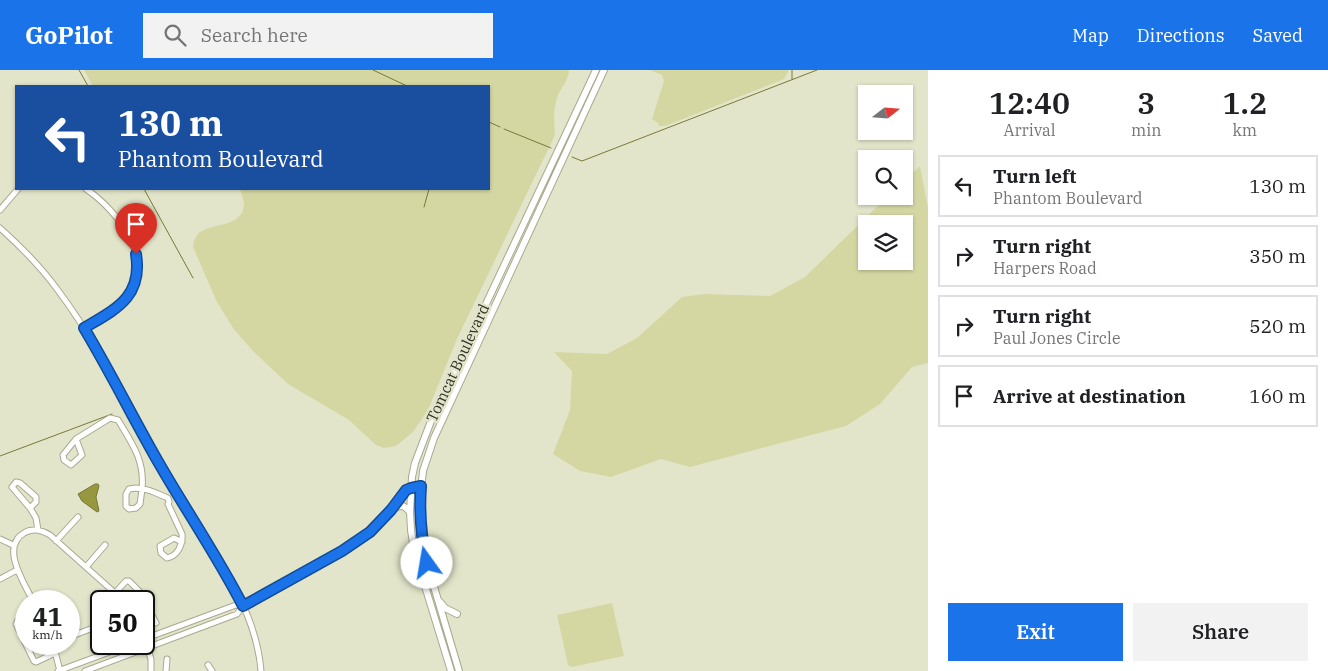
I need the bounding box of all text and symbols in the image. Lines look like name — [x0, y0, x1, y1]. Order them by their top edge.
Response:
search box — [143, 13, 493, 58]
text: GoPilot — [25, 19, 113, 51]
icon: search — [161, 21, 189, 49]
text: Search here — [201, 23, 308, 47]
text: Map — [1072, 24, 1109, 47]
text: Directions — [1137, 24, 1225, 47]
text: Saved — [1253, 24, 1303, 47]
text: 12:40 — [989, 83, 1070, 122]
text: 3 — [1137, 83, 1155, 122]
text: 1.2 — [1223, 83, 1267, 122]
north arrow — [858, 85, 912, 140]
map controls — [858, 85, 913, 270]
text: 130 m — [118, 100, 223, 146]
icon: left — [35, 105, 100, 170]
text: Arrival — [1003, 120, 1056, 140]
text: min — [1131, 120, 1162, 140]
text: km — [1232, 120, 1257, 140]
text: Phantom Boulevard — [118, 144, 324, 173]
button: search — [858, 150, 913, 205]
text: Turn left — [993, 164, 1076, 188]
icon: left — [950, 172, 978, 200]
text: 130 m — [1249, 174, 1306, 198]
text: Phantom Boulevard — [993, 188, 1143, 208]
pin — [115, 203, 157, 254]
icon: arrive — [122, 210, 150, 238]
button: layers — [858, 215, 913, 270]
text: Turn right — [993, 234, 1091, 258]
icon: right — [950, 242, 978, 270]
text: 350 m — [1249, 244, 1306, 268]
text: Harpers Road — [993, 258, 1097, 278]
street label: Tomcat Boulevard — [422, 301, 493, 425]
text: Turn right — [993, 304, 1091, 328]
icon: right — [950, 312, 978, 340]
text: 520 m — [1249, 314, 1306, 338]
text: Paul Jones Circle — [993, 328, 1120, 348]
icon: arrive — [950, 382, 978, 410]
text: Arrive at destination — [993, 384, 1186, 408]
text: 160 m — [1249, 384, 1306, 408]
position arrow — [400, 536, 452, 588]
speed limit sign: 50 — [90, 590, 155, 655]
text: 41 — [32, 600, 63, 633]
button: Exit — [948, 603, 1123, 661]
button: Share — [1133, 603, 1308, 661]
text: km/h — [32, 627, 63, 642]

